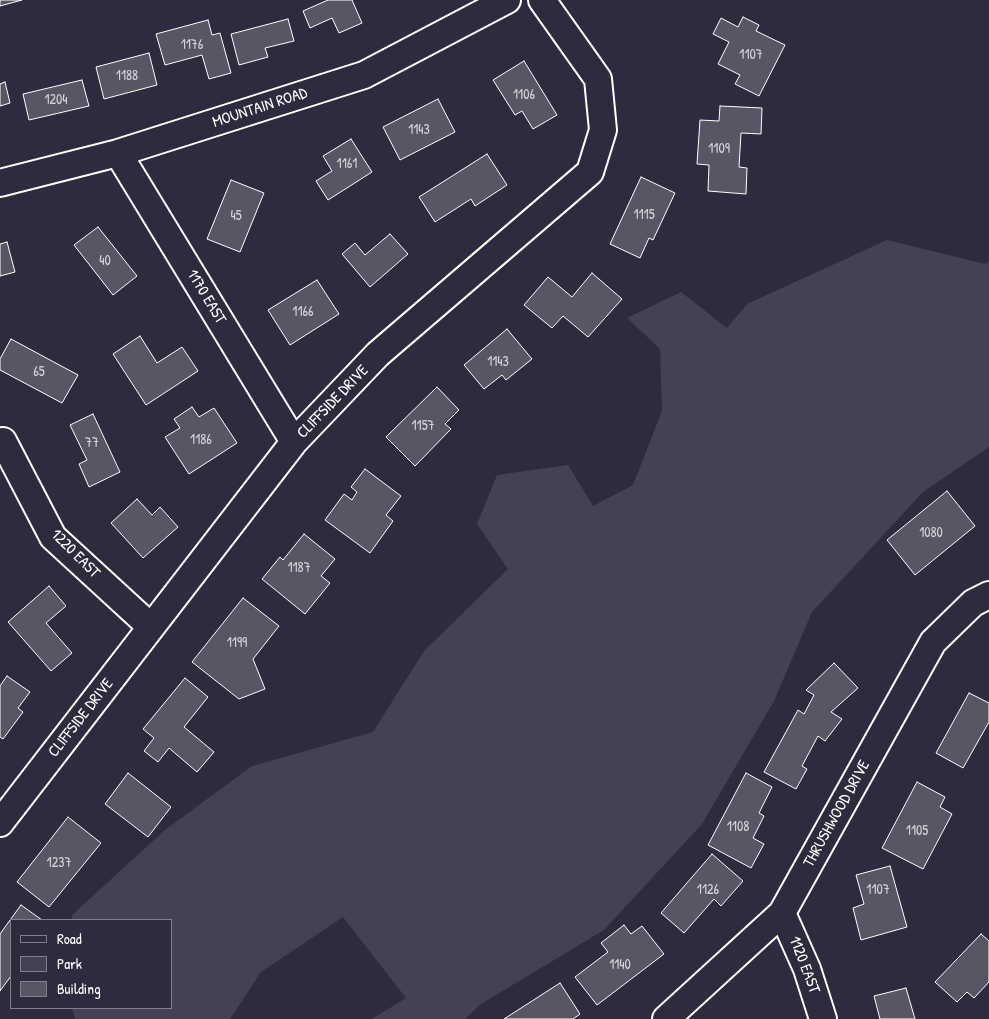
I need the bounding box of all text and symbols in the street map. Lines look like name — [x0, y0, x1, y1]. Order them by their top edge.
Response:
house number: 1176 — [181, 37, 203, 53]
house number: 1107 — [739, 47, 763, 63]
house number: 1188 — [116, 68, 138, 84]
street label: MOUNTAIN ROAD — [210, 84, 310, 132]
house number: 1106 — [513, 87, 535, 103]
house number: 1204 — [44, 92, 68, 108]
house number: 1143 — [408, 122, 430, 138]
house number: 1109 — [708, 141, 730, 157]
house number: 1161 — [337, 156, 357, 172]
house number: 1115 — [633, 207, 655, 223]
house number: 45 — [230, 208, 242, 224]
house number: 40 — [99, 253, 111, 269]
street label: 1170 EAST — [182, 266, 230, 328]
house number: 1166 — [292, 304, 314, 320]
house number: 1143 — [487, 354, 509, 370]
street label: CLIFFSIDE DRIVE — [293, 361, 373, 443]
house number: 65 — [33, 364, 45, 380]
house number: 1157 — [411, 418, 435, 434]
house number: 1186 — [190, 432, 212, 448]
house number: 77 — [85, 435, 99, 451]
house number: 1080 — [919, 525, 943, 541]
street label: 1220 EAST — [47, 526, 103, 582]
house number: 1187 — [287, 560, 311, 576]
house number: 1199 — [227, 635, 247, 651]
street label: CLIFFSIDE DRIVE — [44, 675, 118, 761]
street label: THRUSHWOOD DRIVE — [800, 757, 874, 871]
house number: 1108 — [727, 819, 749, 835]
house number: 1105 — [906, 823, 928, 839]
house number: 1237 — [47, 855, 71, 871]
house number: 1126 — [697, 882, 719, 898]
house number: 1107 — [866, 882, 890, 898]
legend — [10, 919, 172, 1009]
text: Road — [57, 928, 82, 949]
street label: 1120 EAST — [784, 934, 824, 996]
text: Park — [57, 953, 82, 974]
house number: 1140 — [609, 957, 631, 973]
text: Building — [57, 978, 101, 999]

